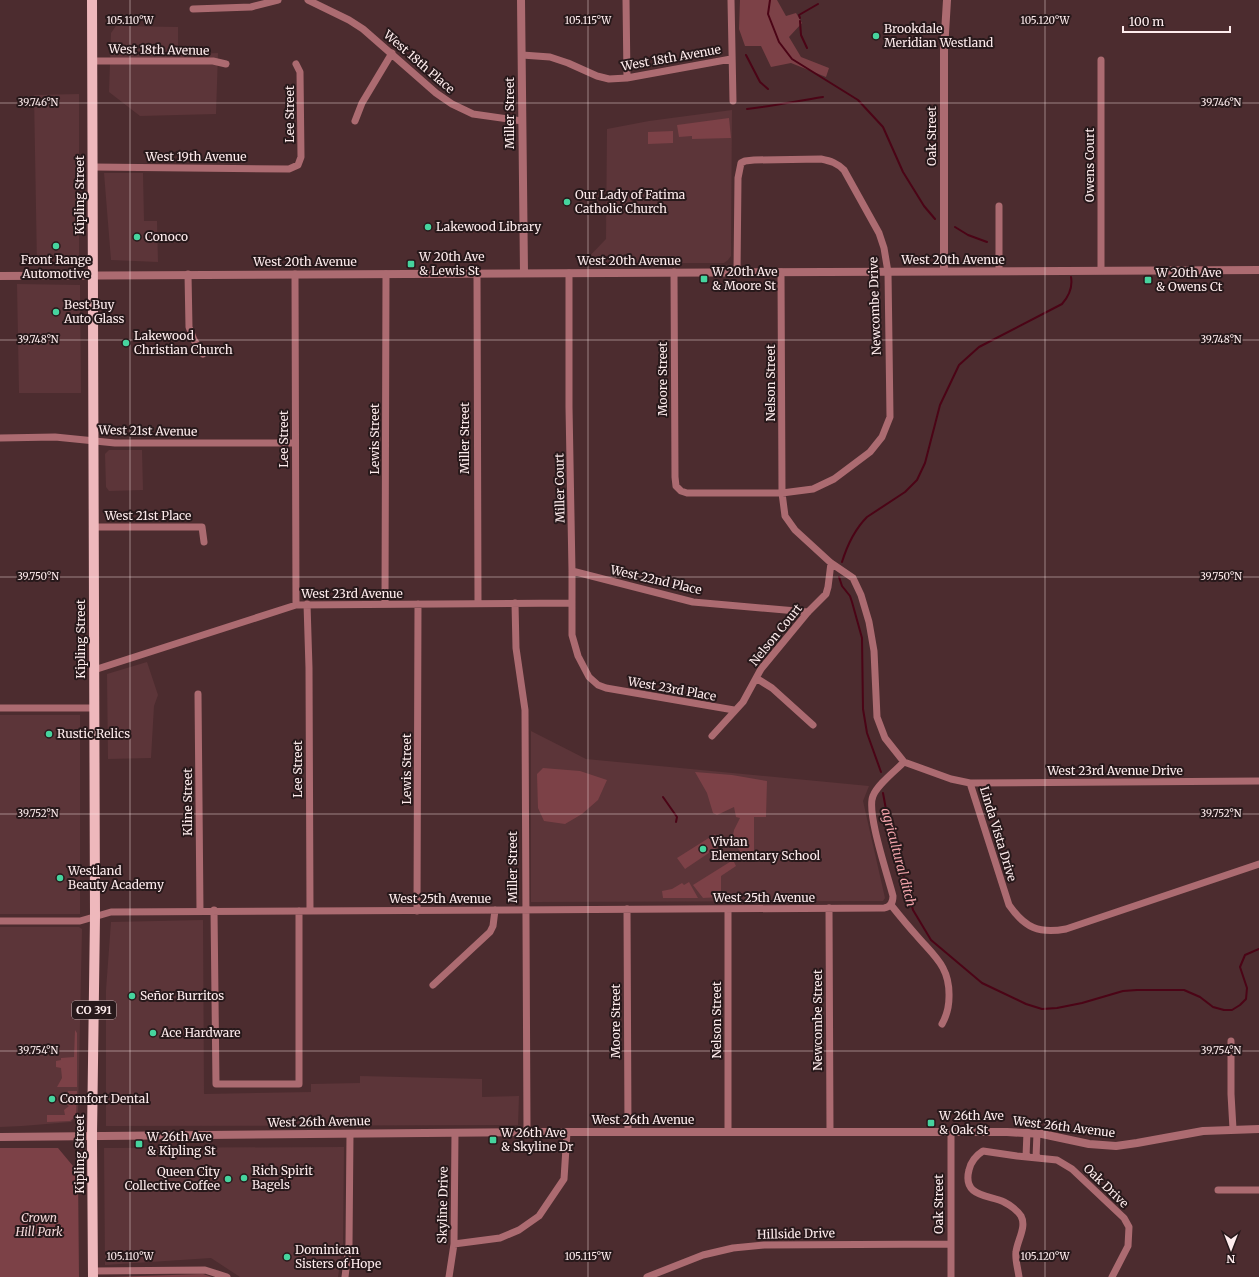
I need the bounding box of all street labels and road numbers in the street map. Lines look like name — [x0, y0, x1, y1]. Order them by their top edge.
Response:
street label: West 18th Place — [380, 26, 458, 96]
street label: West 18th Avenue — [107, 41, 210, 58]
street label: West 18th Avenue — [619, 41, 722, 74]
street label: Miller Street — [502, 77, 517, 149]
street label: Lee Street — [282, 85, 297, 143]
street label: Oak Street — [924, 106, 939, 166]
street label: Owens Court — [1082, 128, 1097, 202]
street label: West 19th Avenue — [145, 149, 246, 164]
street label: Kipling Street — [72, 155, 87, 235]
street label: West 20th Avenue — [900, 252, 1005, 267]
street label: West 20th Avenue — [576, 253, 681, 268]
street label: West 20th Avenue — [252, 254, 357, 269]
street label: Newcombe Drive — [865, 257, 884, 355]
street label: Moore Street — [655, 341, 670, 416]
street label: Nelson Street — [763, 344, 778, 422]
street label: Miller Street — [457, 402, 472, 474]
street label: Lewis Street — [367, 403, 382, 475]
street label: Lee Street — [276, 410, 291, 468]
street label: West 21st Avenue — [97, 422, 198, 439]
street label: Miller Court — [551, 453, 568, 523]
street label: West 21st Place — [104, 508, 191, 523]
street label: West 22nd Place — [608, 561, 703, 597]
street label: West 23rd Avenue — [300, 586, 403, 601]
street label: Kipling Street — [73, 599, 88, 679]
street label: Nelson Court — [746, 601, 805, 669]
street label: West 23rd Place — [626, 673, 718, 704]
street label: Lewis Street — [399, 733, 414, 805]
street label: Lee Street — [290, 740, 305, 798]
street label: West 23rd Avenue Drive — [1046, 763, 1183, 778]
street label: Kline Street — [180, 768, 195, 836]
street label: Linda Vista Drive — [977, 784, 1020, 883]
street label: Miller Street — [505, 831, 520, 903]
street label: West 25th Avenue — [712, 890, 815, 905]
street label: West 25th Avenue — [388, 891, 491, 906]
street label: Newcombe Street — [810, 969, 825, 1071]
street label: Nelson Street — [709, 981, 724, 1059]
street label: Moore Street — [608, 983, 623, 1058]
road number: CO 391 — [72, 1001, 116, 1019]
street label: West 26th Avenue — [591, 1112, 694, 1127]
street label: West 26th Avenue — [267, 1113, 370, 1130]
street label: West 26th Avenue — [1011, 1113, 1116, 1140]
street label: Kipling Street — [72, 1114, 87, 1194]
street label: Oak Drive — [1081, 1161, 1132, 1211]
street label: Skyline Drive — [434, 1166, 451, 1244]
street label: Oak Street — [931, 1174, 946, 1234]
street label: Hillside Drive — [757, 1225, 835, 1242]

